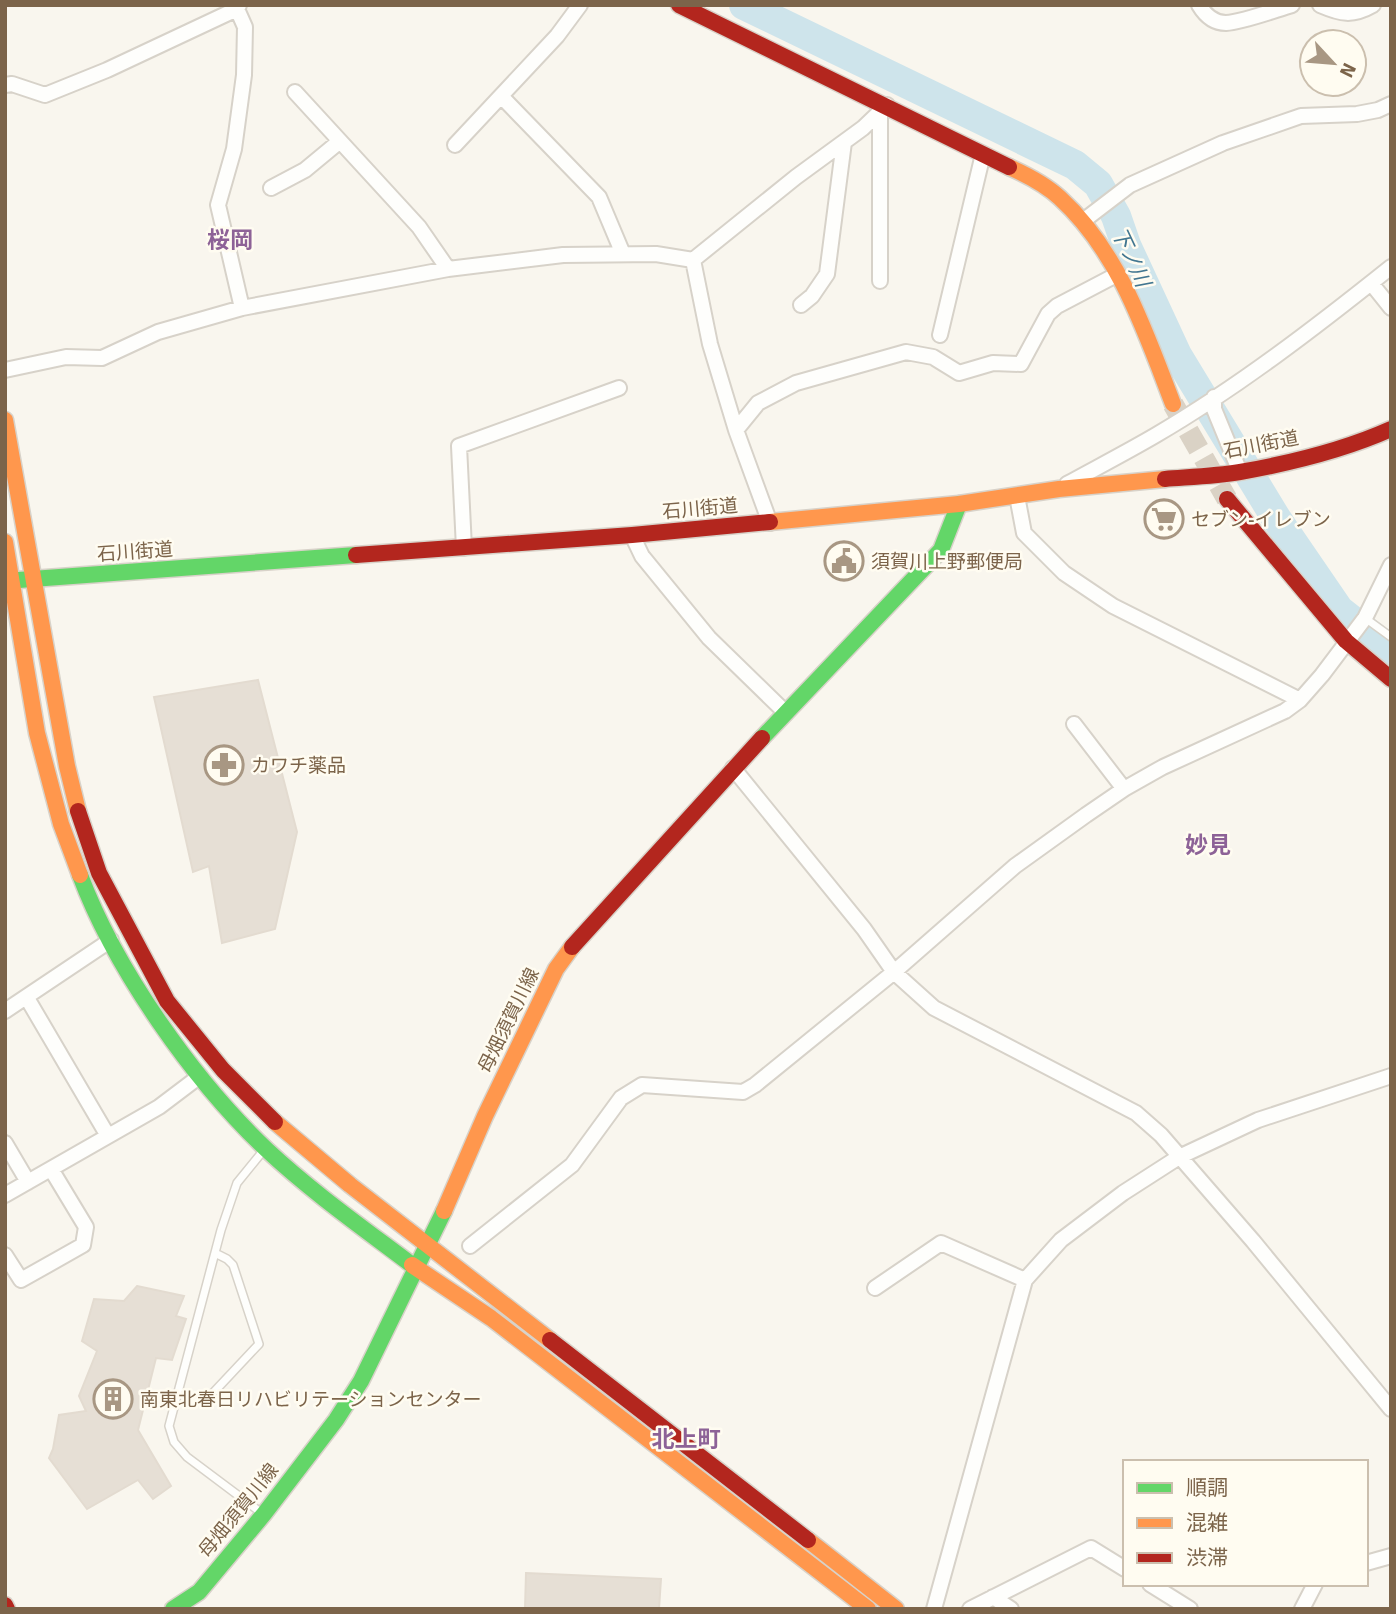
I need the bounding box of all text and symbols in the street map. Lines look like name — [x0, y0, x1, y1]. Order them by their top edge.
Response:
north arrow — [1298, 28, 1368, 98]
text: N — [1334, 59, 1361, 81]
water label: 下ノ川 — [1106, 223, 1157, 293]
district label: 桜岡 — [207, 226, 253, 255]
street label: 石川街道 — [1222, 426, 1301, 464]
street label: 石川街道 — [661, 494, 739, 524]
supermarket icon: セブン-イレブン — [1143, 498, 1185, 540]
place label: セブン-イレブン — [1191, 508, 1331, 532]
street label: 石川街道 — [96, 537, 174, 567]
public building icon: 須賀川上野郵便局 — [823, 540, 865, 582]
place label: 須賀川上野郵便局 — [871, 550, 1023, 574]
pharmacy icon: カワチ薬品 — [203, 744, 245, 786]
place label: カワチ薬品 — [251, 754, 346, 778]
district label: 妙見 — [1185, 831, 1231, 860]
street label: 母畑須賀川線 — [473, 964, 545, 1077]
building icon: 南東北春日リハビリテーションセンター — [92, 1378, 134, 1420]
place label: 南東北春日リハビリテーションセンター — [140, 1388, 482, 1412]
district label: 北上町 — [652, 1425, 721, 1454]
street label: 母畑須賀川線 — [194, 1459, 284, 1562]
legend — [1123, 1460, 1368, 1586]
text: 順調 — [1186, 1475, 1228, 1501]
text: 混雑 — [1186, 1510, 1228, 1536]
text: 渋滞 — [1186, 1545, 1228, 1571]

